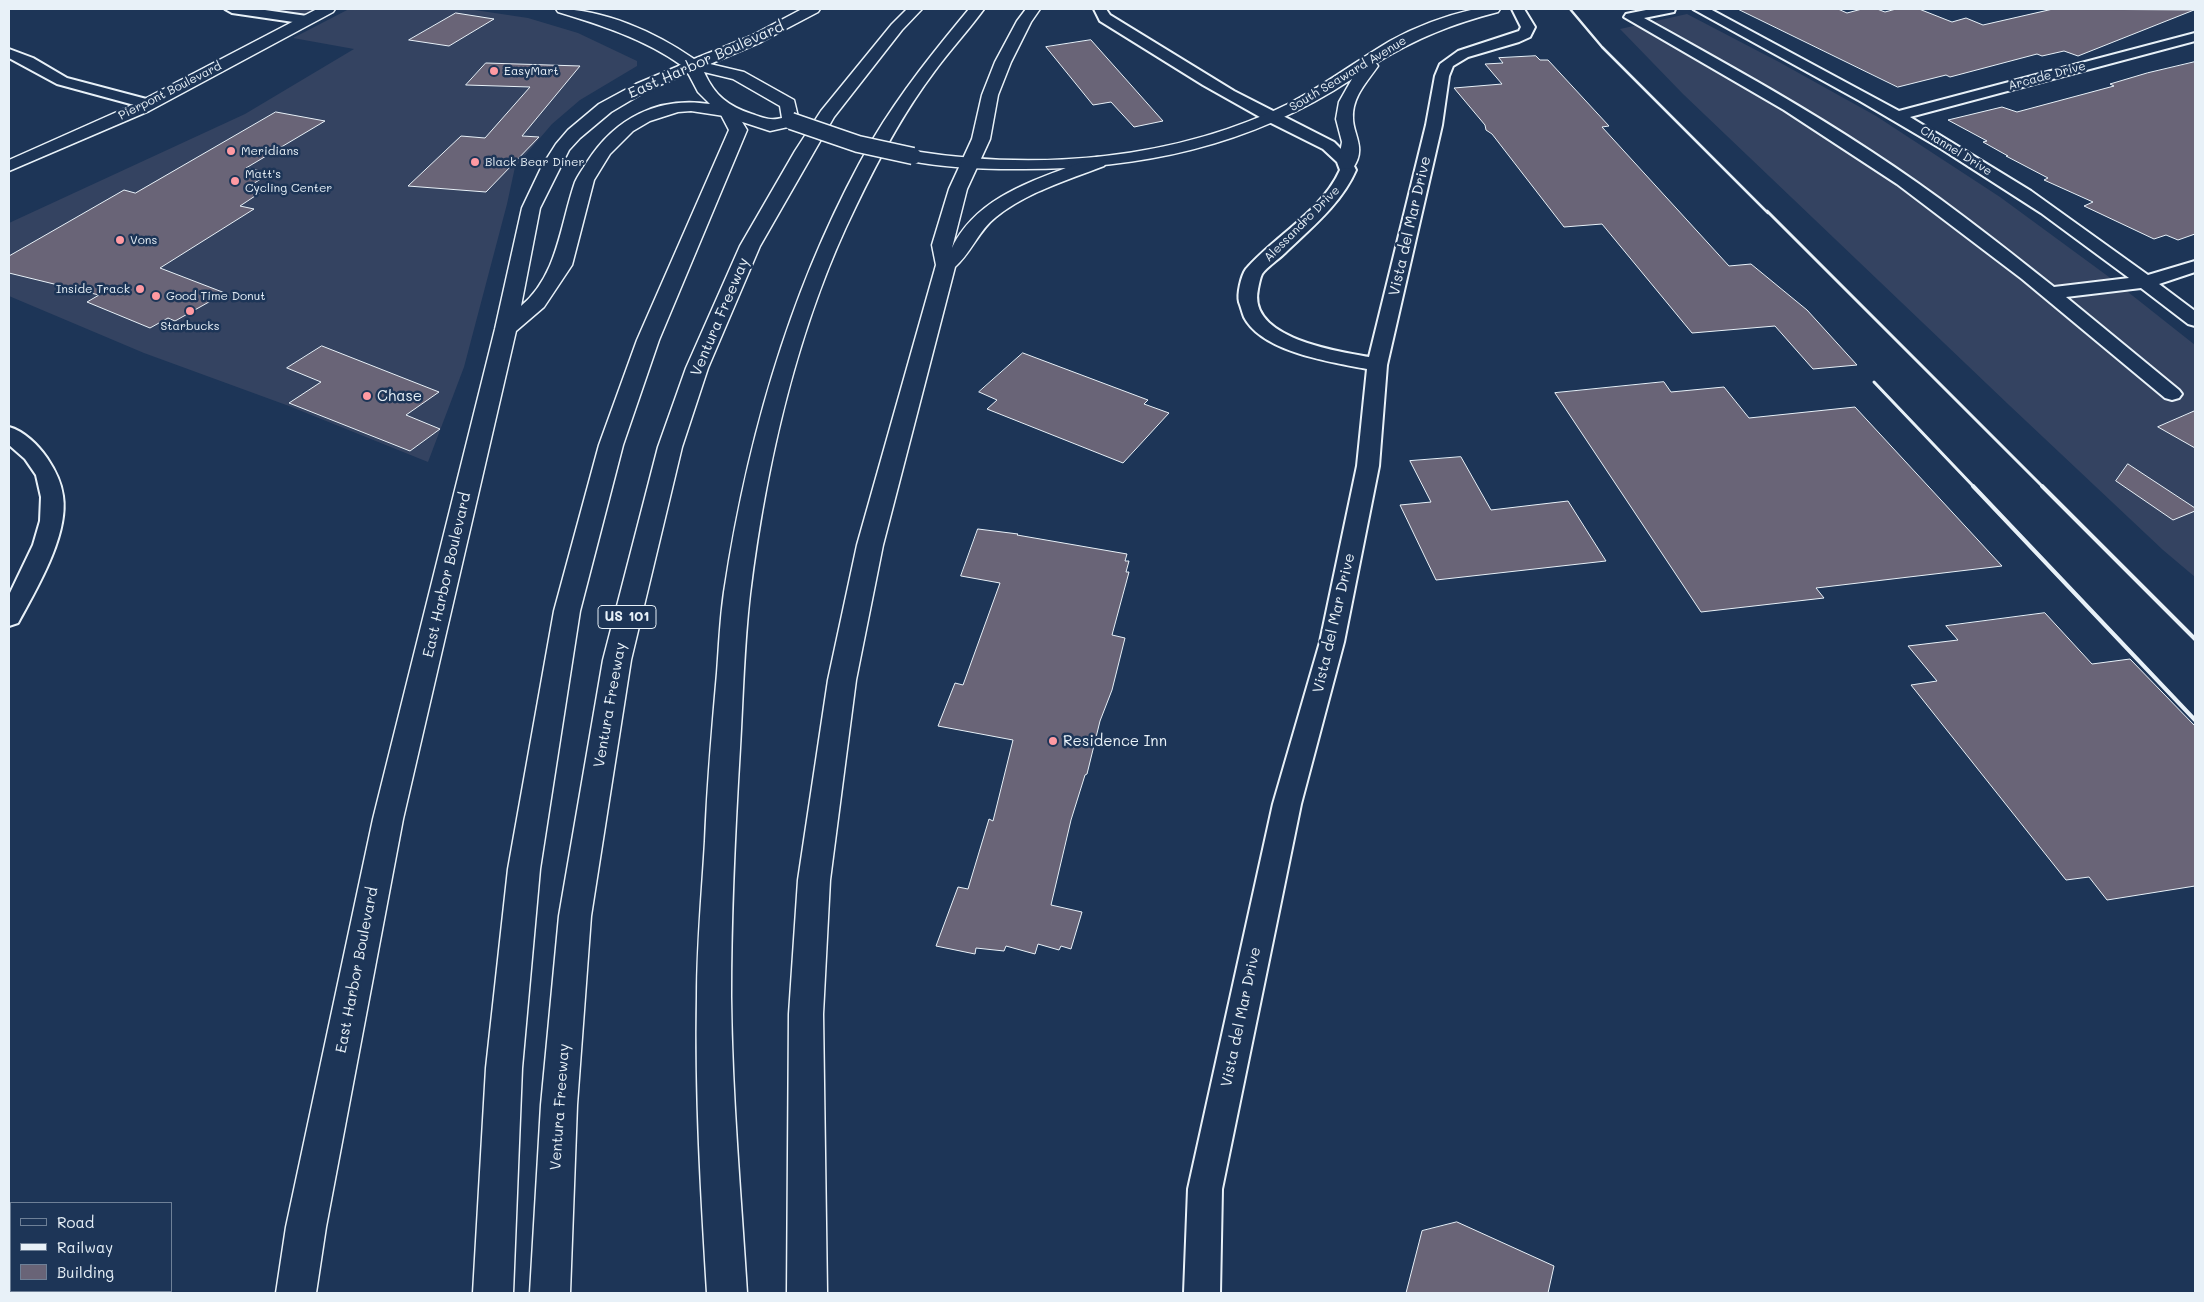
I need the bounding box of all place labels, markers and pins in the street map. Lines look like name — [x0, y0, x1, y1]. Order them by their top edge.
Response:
place label: EasyMart — [504, 64, 559, 78]
marker: EasyMart — [488, 65, 500, 77]
place label: Meridians — [241, 144, 299, 158]
marker: Meridians — [225, 145, 237, 157]
place label: Black Bear Diner — [485, 155, 584, 169]
marker: Black Bear Diner — [469, 156, 481, 168]
place label: Matt's Cycling Center — [245, 167, 332, 195]
marker: Matt's Cycling Center — [229, 175, 241, 187]
place label: Vons — [130, 233, 157, 247]
marker: Vons — [114, 234, 126, 246]
place label: Inside Track — [56, 282, 130, 296]
marker: Inside Track — [134, 283, 146, 295]
place label: Good Time Donut — [166, 289, 266, 303]
marker: Good Time Donut — [150, 290, 162, 302]
marker: Starbucks — [184, 305, 196, 317]
place label: Starbucks — [160, 319, 220, 333]
place label: Chase — [377, 387, 422, 405]
marker: Chase — [361, 390, 373, 402]
place label: Residence Inn — [1063, 732, 1167, 750]
marker: Residence Inn — [1047, 735, 1059, 747]

